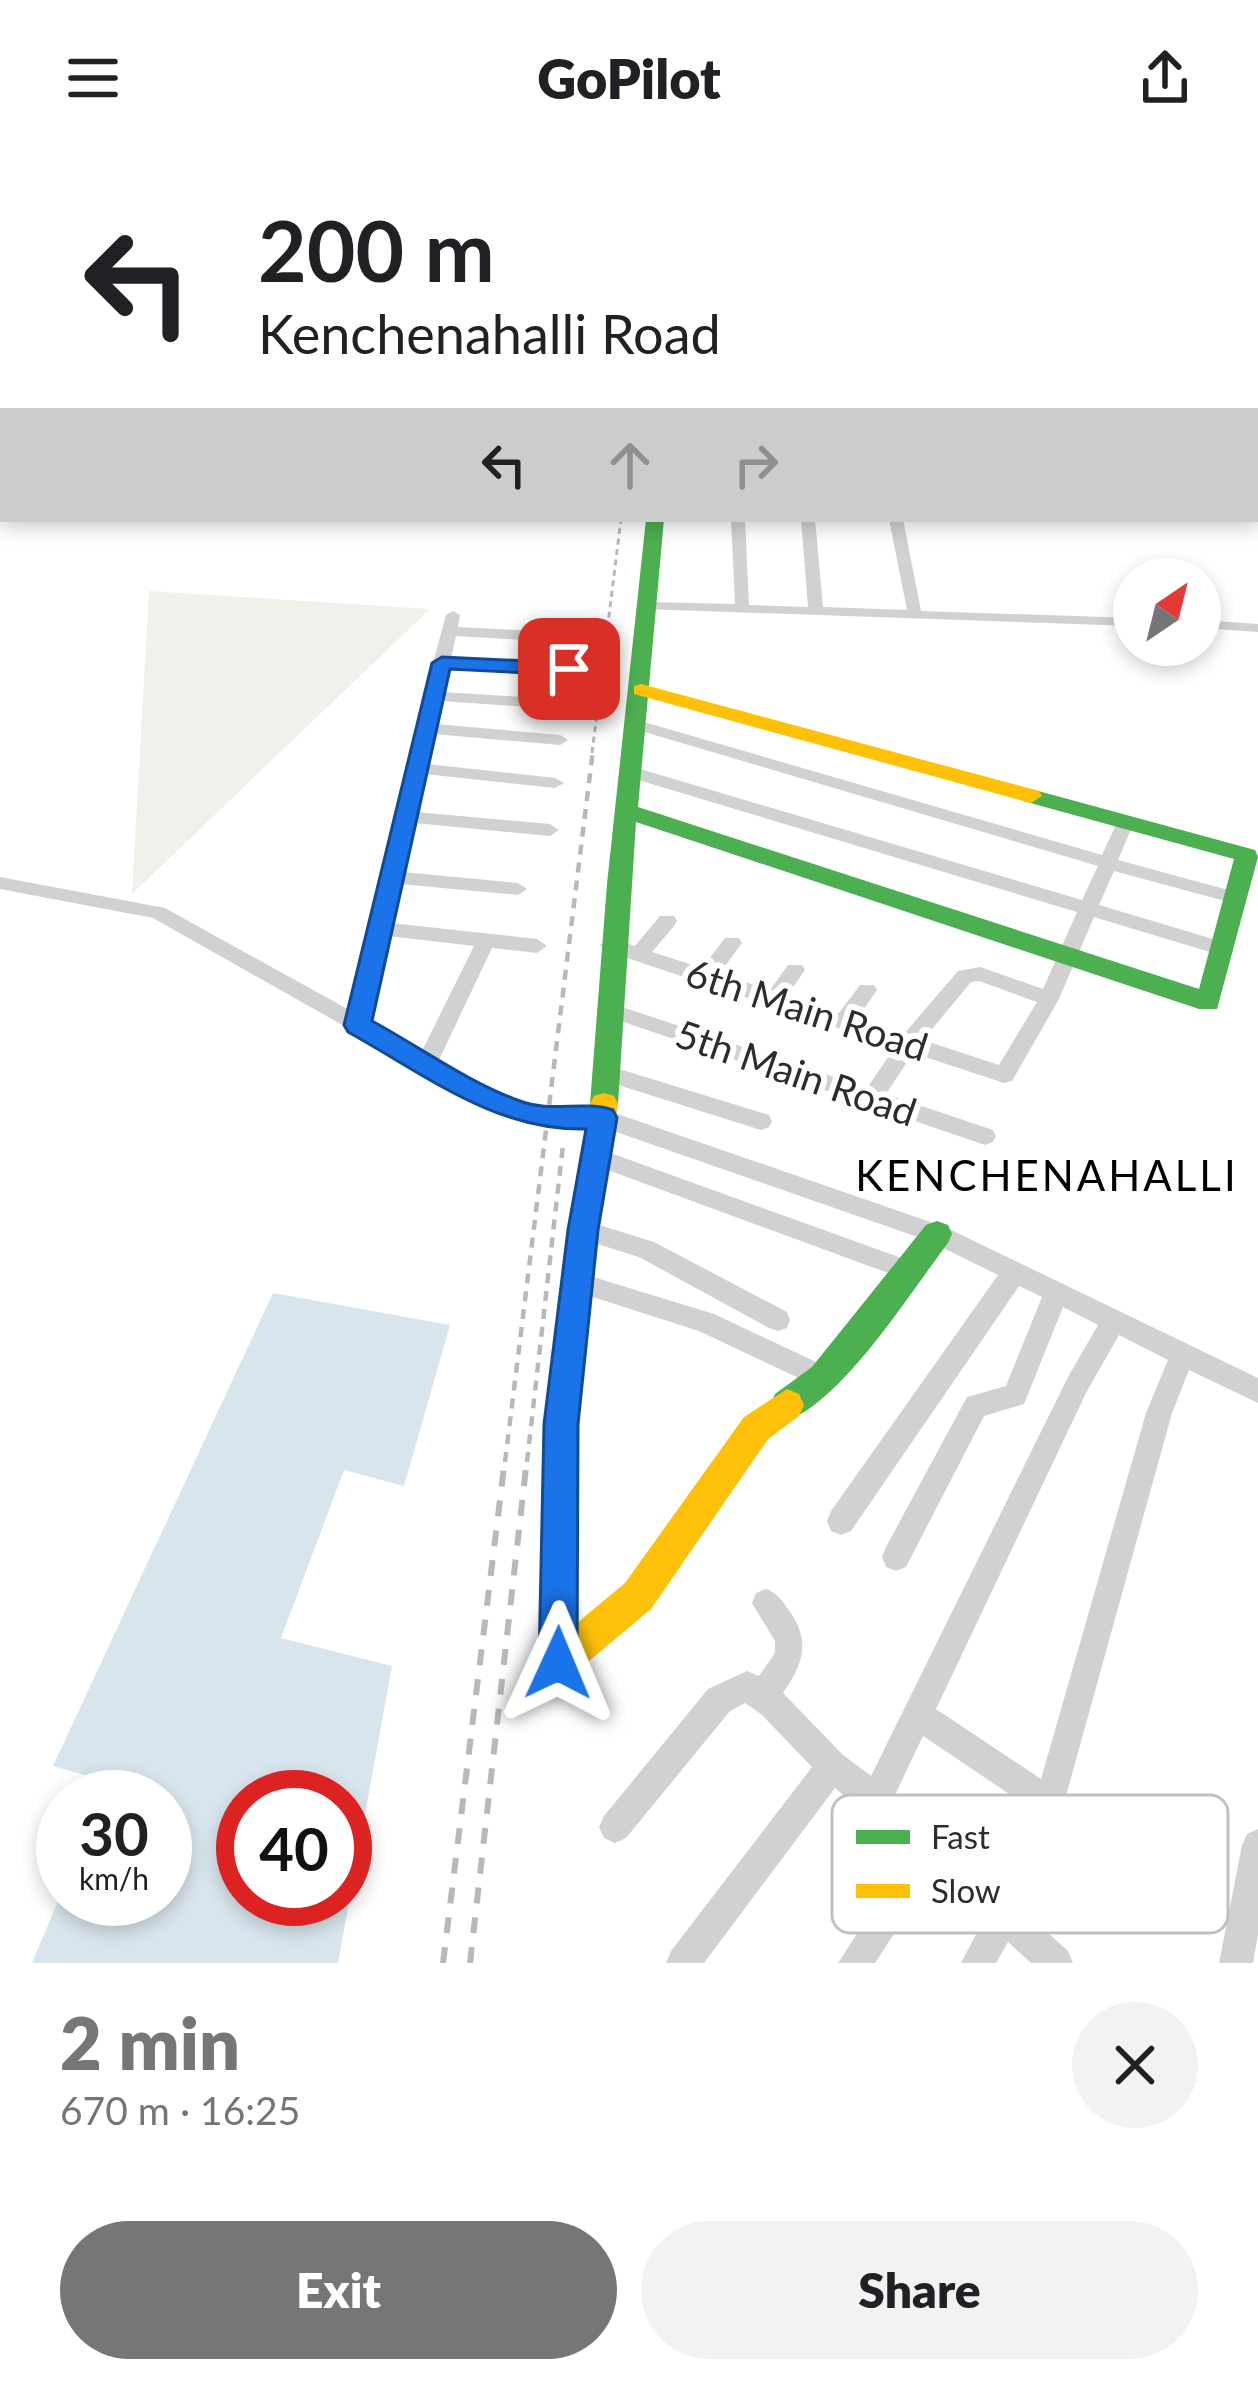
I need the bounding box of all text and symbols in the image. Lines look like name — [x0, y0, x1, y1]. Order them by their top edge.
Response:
icon: menu — [60, 45, 126, 111]
icon: share — [1132, 45, 1198, 111]
text: GoPilot — [537, 46, 721, 111]
text: 200 m — [258, 199, 495, 300]
icon: left — [60, 204, 216, 360]
text: Kenchenahalli Road — [258, 301, 721, 366]
icon: left — [471, 432, 537, 498]
icon: ahead — [597, 432, 663, 498]
icon: right — [723, 432, 789, 498]
north arrow — [1113, 558, 1221, 666]
map controls — [1113, 558, 1221, 666]
pin — [518, 618, 620, 720]
icon: arrive — [536, 636, 602, 702]
street label: 6th Main Road — [681, 948, 934, 1070]
street label: 5th Main Road — [670, 1009, 922, 1135]
district label: KENCHENAHALLI — [855, 1150, 1239, 1200]
position arrow — [495, 1600, 621, 1726]
speed limit sign: 40 — [216, 1770, 372, 1926]
legend — [832, 1795, 1228, 1933]
text: 30 — [79, 1797, 149, 1869]
text: Fast — [931, 1816, 990, 1856]
text: km/h — [79, 1860, 149, 1896]
text: Slow — [931, 1870, 1001, 1910]
text: 2 min — [60, 1999, 240, 2085]
button: close — [1072, 2002, 1198, 2128]
text: 670 m · 16:25 — [60, 2087, 300, 2133]
button: Exit — [60, 2221, 617, 2359]
button: Share — [641, 2221, 1198, 2359]

